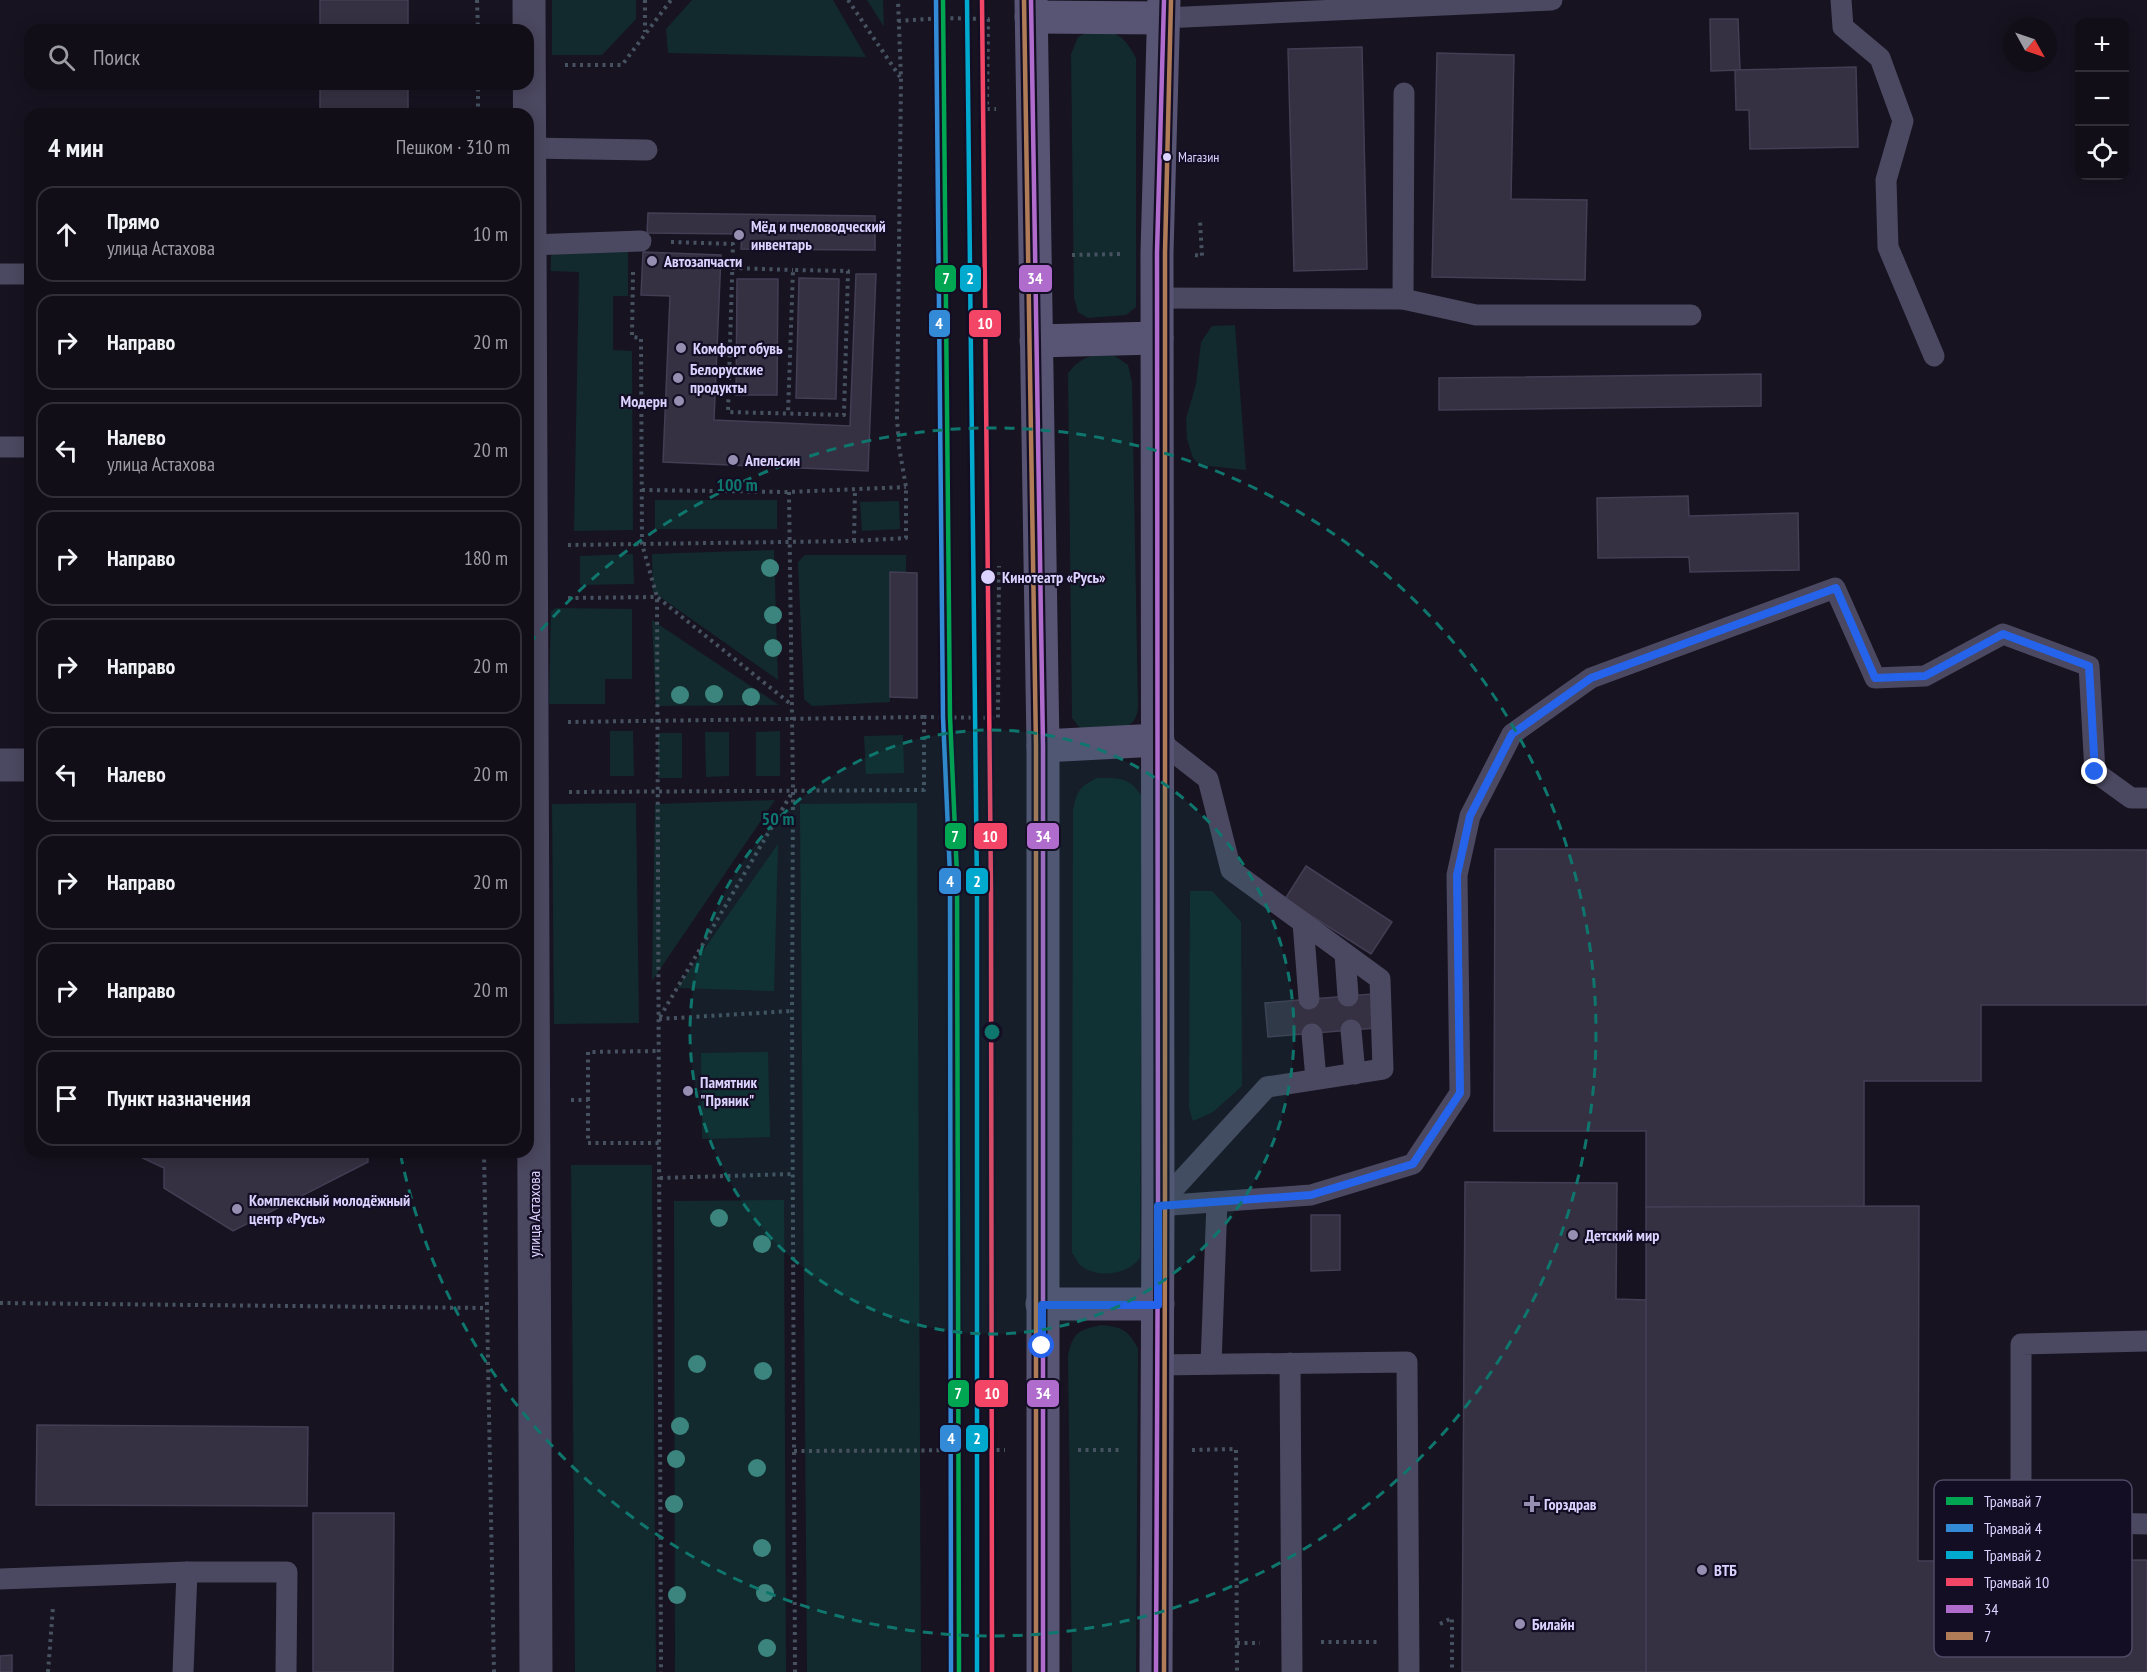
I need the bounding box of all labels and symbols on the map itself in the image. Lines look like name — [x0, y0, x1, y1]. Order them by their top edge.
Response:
north arrow — [2003, 18, 2057, 72]
place label: Магазин — [1178, 148, 1219, 166]
marker: Магазин — [1161, 151, 1173, 163]
place label: Мёд и пчеловодческий инвентарь — [751, 216, 886, 254]
marker: Мёд и пчеловодческий инвентарь — [732, 228, 746, 242]
place label: Автозапчасти — [663, 251, 742, 271]
marker: Автозапчасти — [645, 254, 659, 268]
line badge: 7 — [934, 264, 957, 293]
line badge: 2 — [959, 264, 982, 293]
line badge: 34 — [1018, 264, 1053, 293]
text: 7 — [942, 268, 950, 288]
text: 2 — [966, 268, 974, 288]
text: 34 — [1027, 268, 1043, 288]
line badge: 4 — [928, 309, 951, 338]
line badge: 10 — [968, 309, 1002, 338]
text: 4 — [935, 313, 943, 333]
text: 10 — [977, 313, 993, 333]
place label: Комфорт обувь — [693, 338, 783, 358]
marker: Комфорт обувь — [674, 341, 688, 355]
place label: Белорусские продукты — [690, 359, 763, 397]
marker: Белорусские продукты — [671, 371, 685, 385]
place label: Модерн — [621, 391, 667, 411]
marker: Модерн — [672, 394, 686, 408]
place label: Апельсин — [744, 450, 800, 470]
marker: Апельсин — [726, 453, 740, 467]
text: 100 m — [716, 473, 758, 496]
place label: Кинотеатр «Русь» — [1002, 567, 1106, 587]
marker: Кинотеатр «Русь» — [979, 568, 997, 586]
route end — [2081, 758, 2107, 784]
text: 50 m — [762, 807, 794, 830]
line badge: 7 — [944, 822, 967, 850]
line badge: 10 — [973, 822, 1008, 850]
line badge: 34 — [1026, 822, 1060, 850]
text: 7 — [951, 826, 959, 846]
text: 10 — [982, 826, 998, 846]
text: 34 — [1035, 826, 1051, 846]
line badge: 4 — [938, 867, 962, 895]
line badge: 2 — [965, 867, 989, 895]
text: 4 — [946, 871, 954, 891]
text: 2 — [973, 871, 981, 891]
centre of rings — [982, 1022, 1002, 1042]
place label: Памятник "Пряник" — [700, 1072, 757, 1110]
marker: Памятник "Пряник" — [681, 1084, 695, 1098]
street label: улица Астахова — [524, 1171, 544, 1257]
place label: Комплексный молодёжный центр «Русь» — [249, 1190, 410, 1228]
marker: Комплексный молодёжный центр «Русь» — [230, 1202, 244, 1216]
place label: Детский мир — [1585, 1225, 1659, 1245]
marker: Детский мир — [1566, 1228, 1580, 1242]
route start — [1028, 1332, 1054, 1358]
line badge: 7 — [947, 1379, 970, 1408]
line badge: 10 — [974, 1379, 1009, 1408]
line badge: 34 — [1026, 1379, 1060, 1408]
text: 7 — [954, 1383, 962, 1403]
text: 10 — [984, 1383, 1000, 1403]
text: 34 — [1035, 1383, 1051, 1403]
line badge: 4 — [939, 1424, 962, 1453]
line badge: 2 — [965, 1424, 989, 1453]
text: 4 — [947, 1428, 955, 1448]
text: 2 — [973, 1428, 981, 1448]
legend — [1934, 1480, 2132, 1657]
text: Трамвай 7 — [1984, 1491, 2042, 1511]
place label: Горздрав — [1544, 1494, 1597, 1514]
marker: Горздрав — [1525, 1497, 1539, 1511]
text: Трамвай 4 — [1984, 1518, 2042, 1538]
text: Трамвай 2 — [1984, 1545, 2042, 1565]
place label: ВТБ — [1714, 1560, 1737, 1580]
marker: ВТБ — [1695, 1563, 1709, 1577]
text: Трамвай 10 — [1984, 1572, 2049, 1592]
text: 34 — [1984, 1599, 1998, 1619]
place label: Билайн — [1532, 1614, 1575, 1634]
marker: Билайн — [1513, 1617, 1527, 1631]
text: 7 — [1984, 1626, 1991, 1646]

